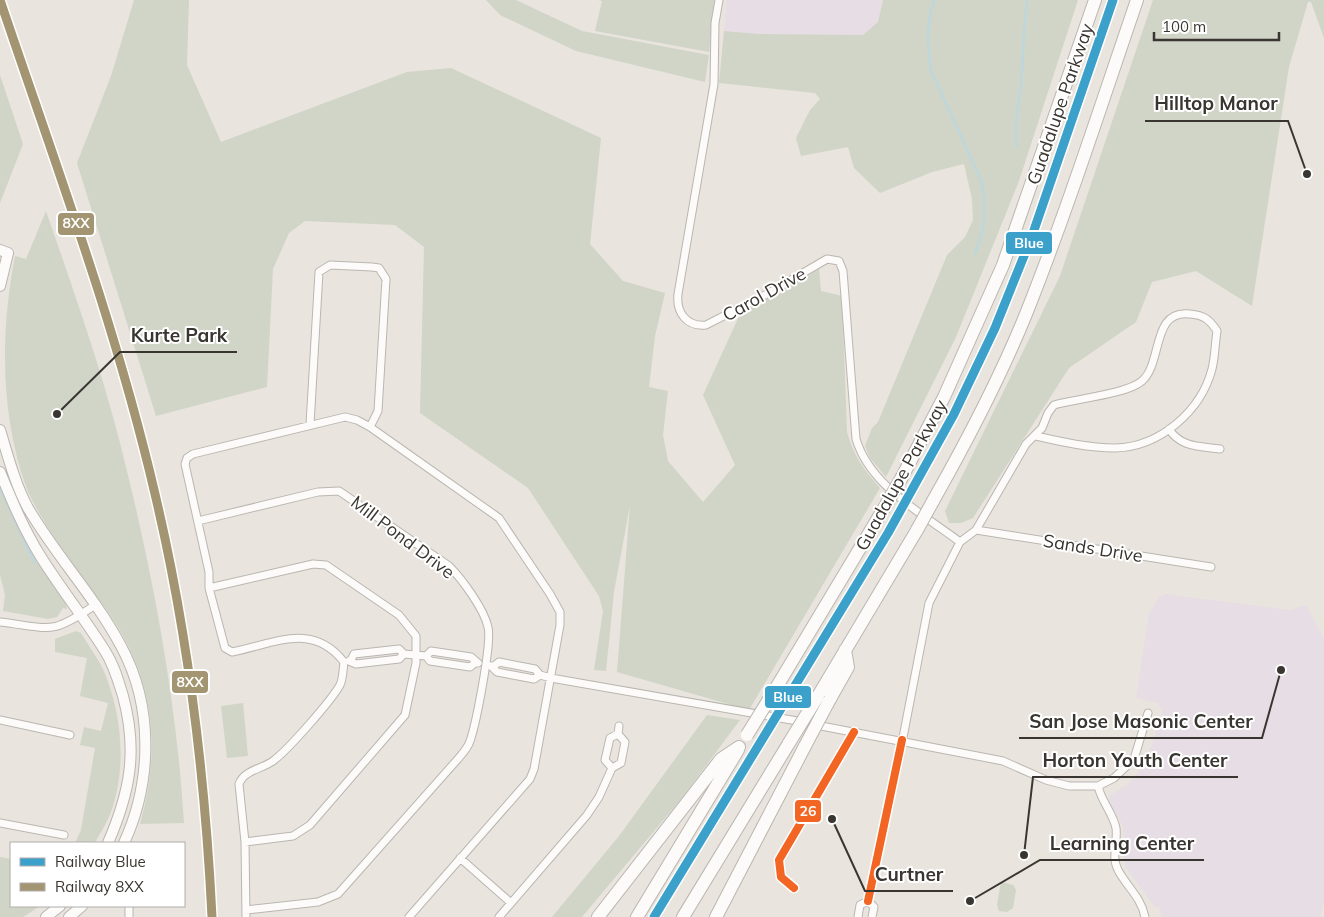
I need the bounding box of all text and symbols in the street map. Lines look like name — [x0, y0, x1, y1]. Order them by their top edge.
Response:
scale bar — [1154, 10, 1279, 42]
text: 100 m — [1162, 17, 1206, 36]
street label: Guadalupe Parkway — [1022, 20, 1099, 188]
callout: Hilltop Manor — [1145, 87, 1288, 121]
text: Hilltop Manor — [1154, 91, 1278, 115]
line badge: 8XX — [57, 212, 95, 236]
text: 8XX — [62, 214, 90, 232]
line badge: Blue — [1005, 231, 1053, 255]
text: Blue — [1014, 234, 1044, 252]
street label: Carol Drive — [718, 262, 810, 326]
callout: Kurte Park — [120, 318, 237, 352]
text: Kurte Park — [131, 323, 228, 347]
street label: Guadalupe Parkway — [850, 395, 952, 555]
street label: Mill Pond Drive — [347, 490, 459, 584]
street label: Sands Drive — [1042, 529, 1144, 567]
line badge: 8XX — [171, 670, 209, 694]
text: 8XX — [176, 673, 204, 691]
line badge: Blue — [764, 685, 812, 709]
text: Blue — [773, 688, 803, 706]
callout: San Jose Masonic Center — [1019, 704, 1262, 738]
text: San Jose Masonic Center — [1029, 709, 1253, 733]
callout: Horton Youth Center — [1033, 743, 1238, 777]
text: Horton Youth Center — [1043, 748, 1228, 772]
line badge: 26 — [794, 799, 822, 823]
text: 26 — [800, 802, 816, 820]
callout: Learning Center — [1040, 826, 1204, 860]
text: Learning Center — [1050, 831, 1195, 855]
legend — [10, 842, 185, 907]
text: Railway Blue — [55, 852, 146, 871]
callout: Curtner — [865, 857, 953, 891]
text: Curtner — [875, 862, 944, 886]
text: Railway 8XX — [55, 877, 144, 896]

